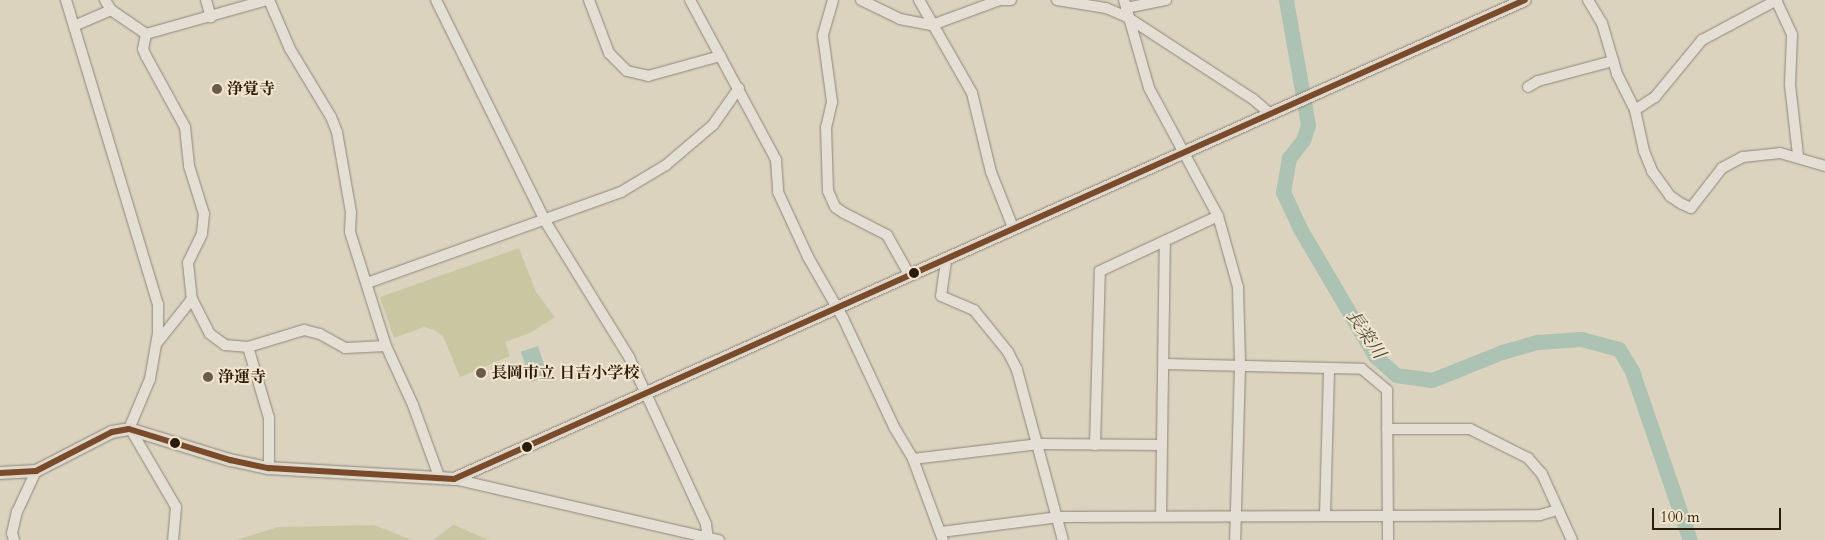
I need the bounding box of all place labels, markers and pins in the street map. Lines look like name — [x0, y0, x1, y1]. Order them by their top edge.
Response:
place label: 浄覚寺 — [227, 79, 275, 99]
marker: 浄覚寺 — [211, 83, 223, 95]
unlabelled marker — [909, 268, 919, 278]
place label: 長岡市立 日吉小学校 — [491, 363, 639, 383]
place label: 浄運寺 — [218, 367, 266, 387]
marker: 長岡市立 日吉小学校 — [475, 367, 487, 379]
marker: 浄運寺 — [202, 371, 214, 383]
unlabelled marker — [170, 438, 180, 448]
unlabelled marker — [522, 442, 532, 452]

